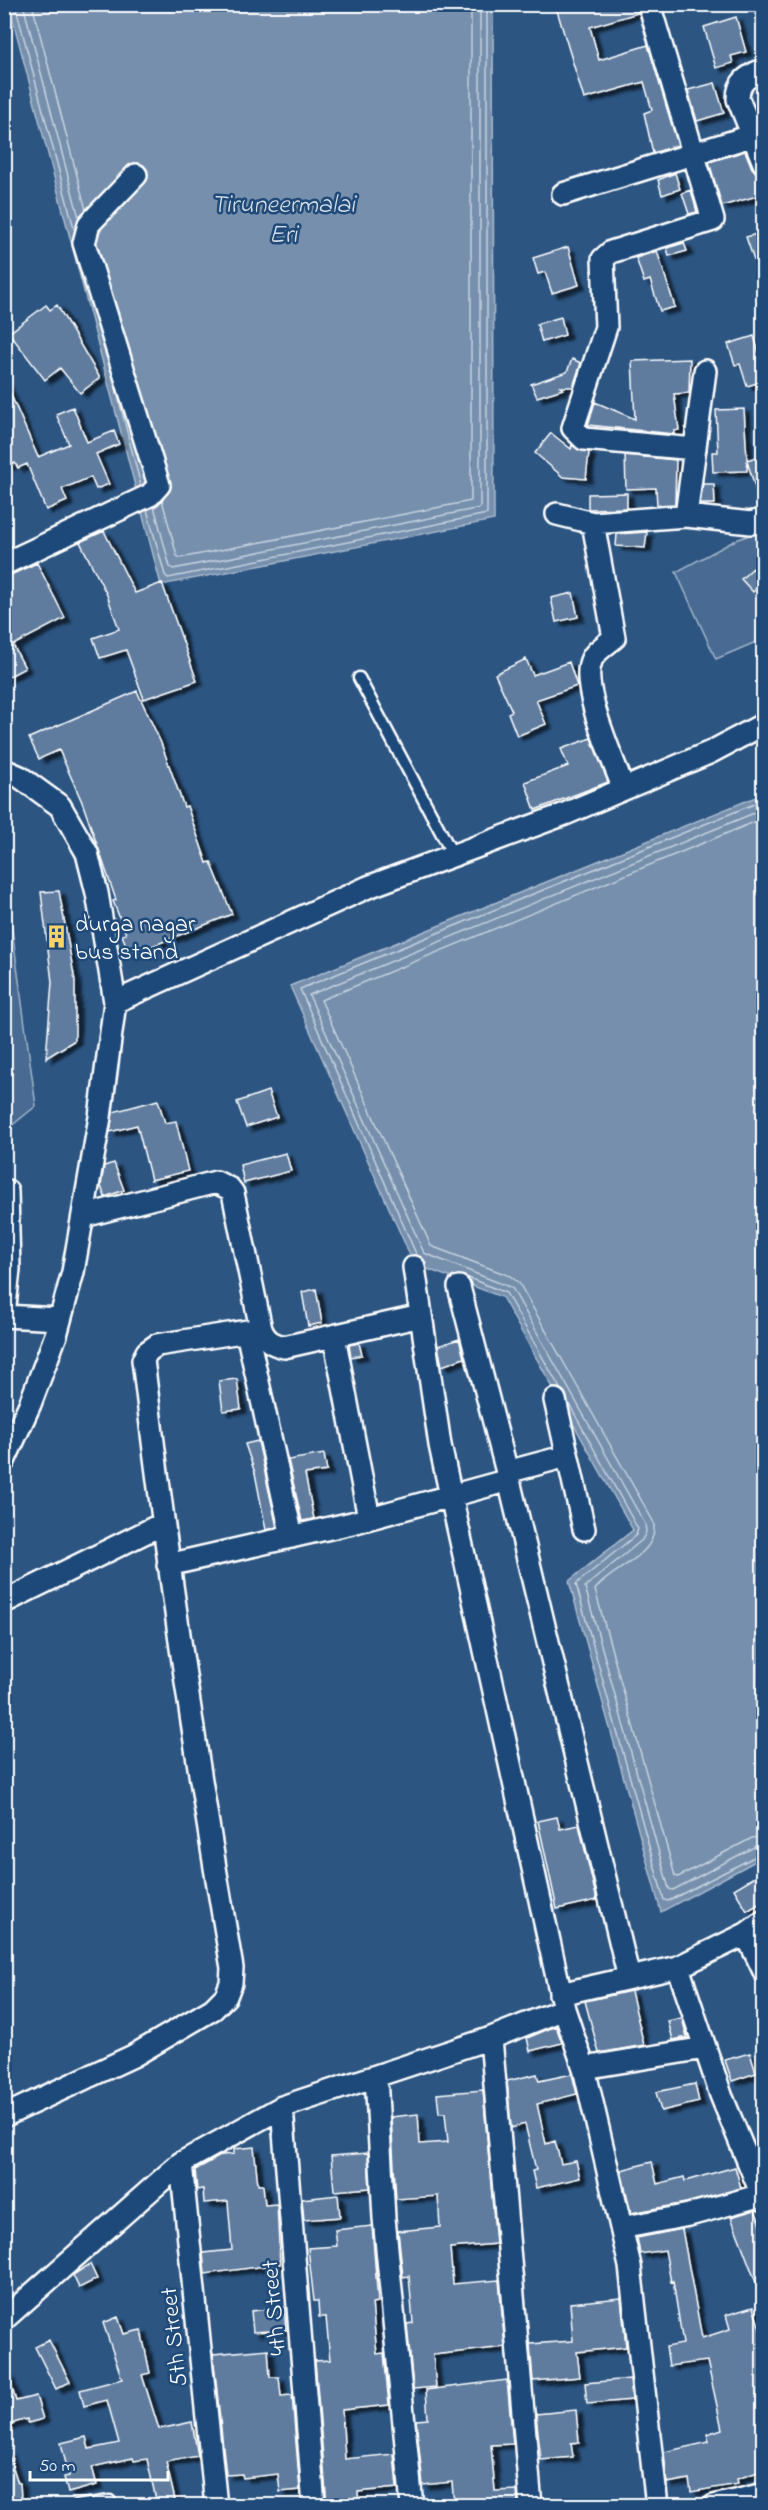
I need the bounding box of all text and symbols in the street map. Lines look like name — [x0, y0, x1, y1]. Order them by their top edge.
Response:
water label: Tiruneermalai Eri — [211, 187, 357, 255]
place label: durga nagar bus stand — [75, 908, 196, 971]
building icon: durga nagar bus stand — [44, 924, 70, 950]
street label: 4th Street — [254, 2259, 297, 2357]
street label: 5th Street — [153, 2285, 198, 2388]
scale bar — [30, 2444, 168, 2482]
text: 50 m — [39, 2454, 76, 2480]

